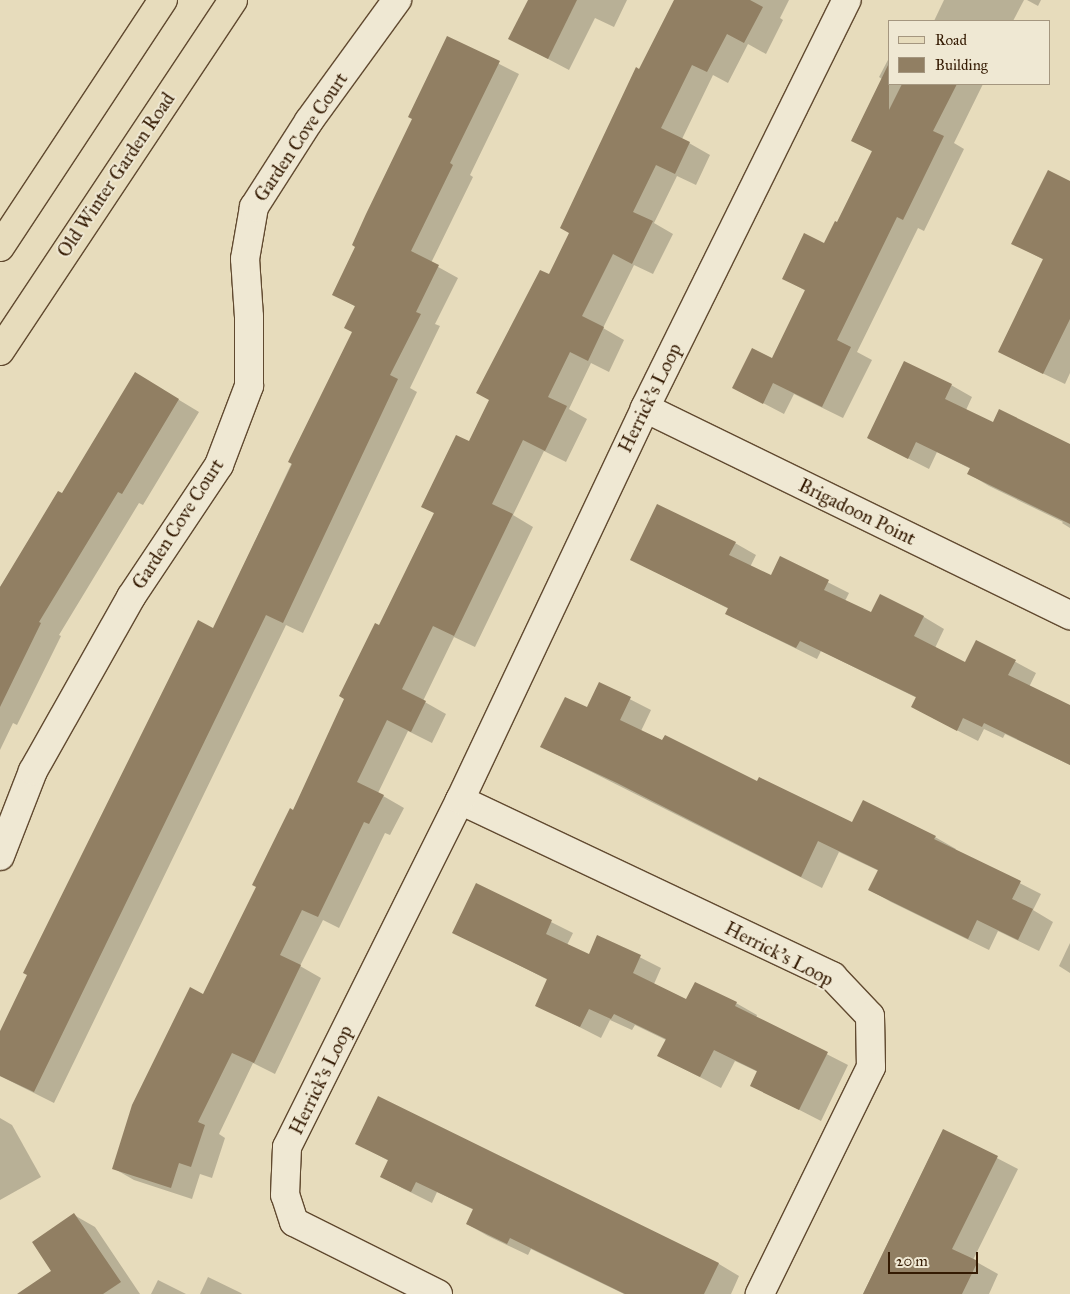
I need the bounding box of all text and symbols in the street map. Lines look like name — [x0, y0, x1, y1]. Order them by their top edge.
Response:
legend — [888, 20, 1050, 85]
text: Road — [935, 31, 967, 49]
text: Building — [935, 56, 988, 74]
street label: Garden Cove Court — [249, 68, 353, 206]
street label: Old Winter Garden Road — [52, 88, 180, 262]
street label: Herrick's Loop — [614, 340, 686, 456]
street label: Garden Cove Court — [127, 455, 229, 593]
street label: Brigadoon Point — [795, 474, 919, 550]
street label: Herrick's Loop — [721, 917, 837, 991]
street label: Herrick's Loop — [285, 1022, 357, 1138]
scale bar — [890, 1242, 980, 1274]
text: 20 m — [896, 1252, 928, 1270]

